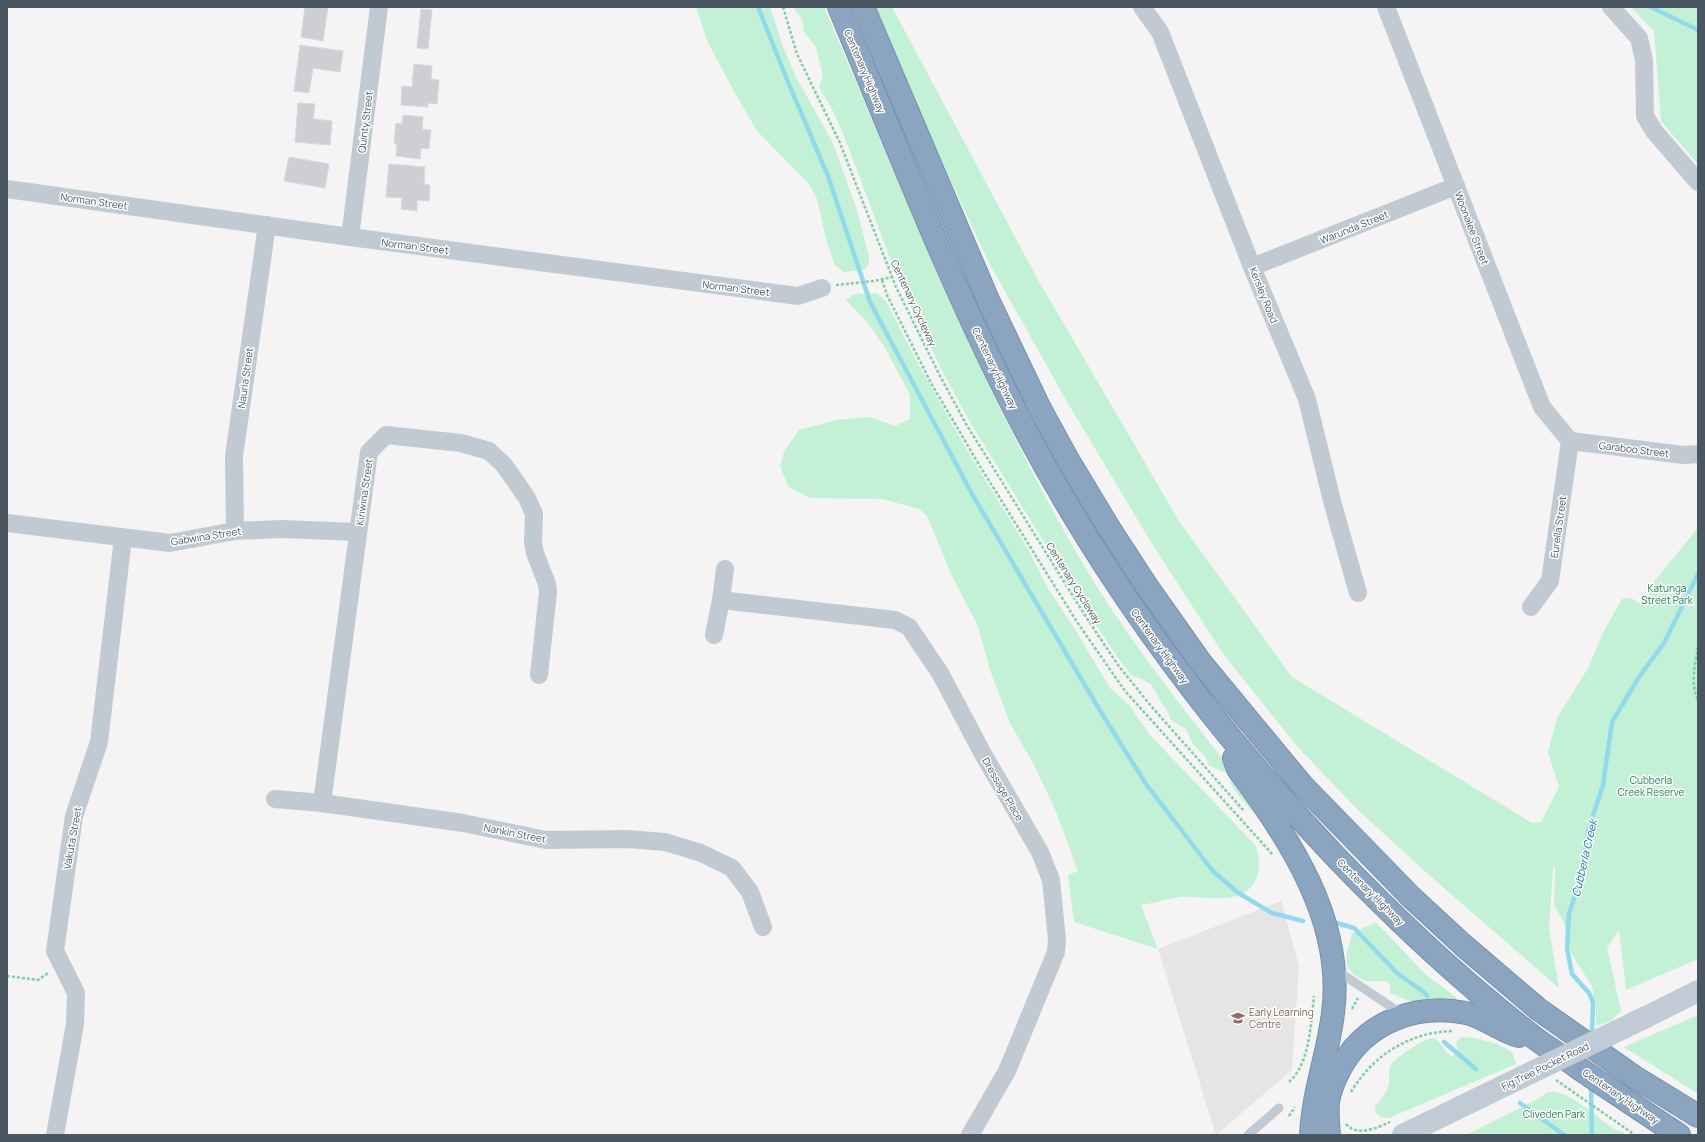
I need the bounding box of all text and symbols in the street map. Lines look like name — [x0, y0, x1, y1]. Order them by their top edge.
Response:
street label: Centenary Highway — [841, 27, 889, 116]
street label: Quinty Street — [354, 90, 376, 154]
street label: Norman Street — [59, 189, 129, 213]
street label: Woonalee Street — [1452, 189, 1492, 267]
street label: Warunda Street — [1318, 207, 1390, 247]
street label: Norman Street — [381, 235, 449, 257]
street label: Centenary Cycleway — [888, 257, 941, 349]
street label: Kersley Road — [1246, 265, 1282, 325]
street label: Norman Street — [702, 277, 770, 299]
street label: Centenary Highway — [969, 325, 1021, 412]
street label: Nauria Street — [234, 347, 256, 409]
street label: Garaboo Street — [1598, 438, 1670, 460]
street label: Kiriwina Street — [352, 458, 376, 526]
street label: Eurella Street — [1547, 495, 1569, 559]
street label: Gabwina Street — [170, 524, 242, 548]
street label: Centenary Cycleway — [1043, 539, 1105, 627]
park label: Katunga Street Park — [1641, 581, 1694, 607]
street label: Centenary Highway — [1128, 606, 1192, 687]
street label: Dressage Place — [979, 755, 1027, 823]
park label: Cubberla Creek Reserve — [1618, 773, 1685, 799]
street label: Vakuta Street — [60, 806, 84, 870]
water label: Cubberla Creek — [1568, 816, 1601, 898]
street label: Nankin Street — [483, 820, 547, 846]
street label: Centenary Highway — [1334, 855, 1408, 929]
place label: Early Learning Centre — [1249, 1005, 1314, 1031]
school or university icon: Early Learning Centre — [1230, 1010, 1246, 1026]
street label: Fig Tree Pocket Road — [1499, 1039, 1591, 1093]
street label: Centenary Highway — [1580, 1065, 1663, 1127]
park label: Cliveden Park — [1523, 1107, 1586, 1121]

